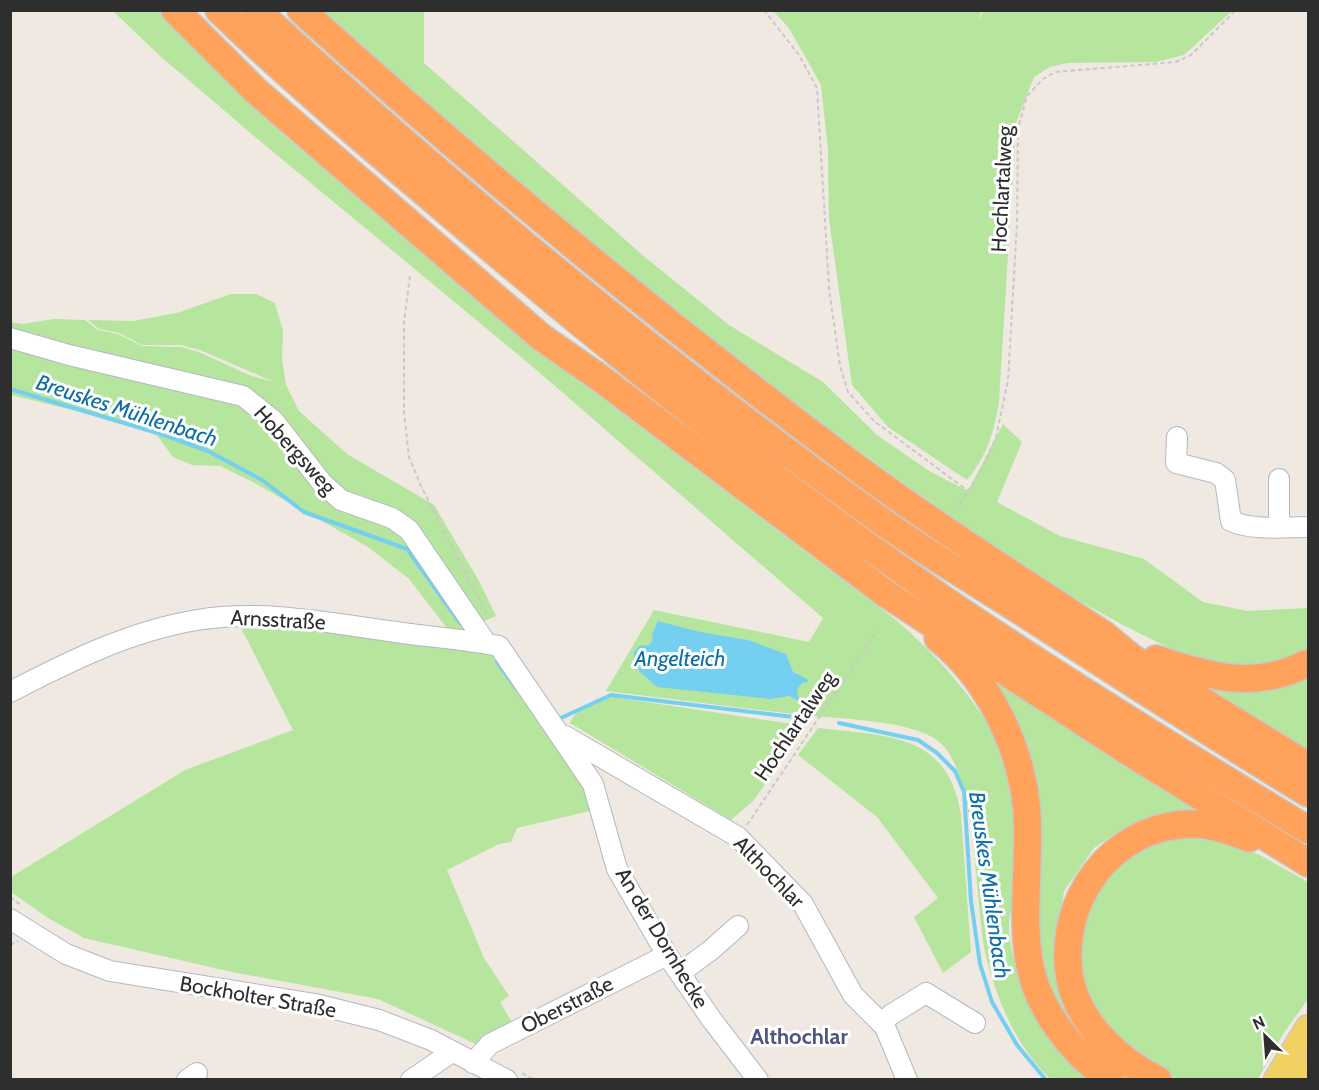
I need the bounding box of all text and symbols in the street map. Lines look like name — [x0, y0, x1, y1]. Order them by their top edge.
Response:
street label: Hochlartalweg — [986, 124, 1017, 253]
water label: Breuskes Mühlenbach — [33, 368, 221, 452]
street label: Hobergsweg — [249, 400, 342, 499]
street label: Arnsstraße — [230, 605, 326, 634]
water label: Angelteich — [634, 645, 725, 672]
street label: Hochlartalweg — [749, 666, 841, 785]
water label: Breuskes Mühlenbach — [963, 790, 1016, 980]
street label: Althochlar — [729, 831, 810, 913]
street label: An der Dornhecke — [611, 863, 714, 1013]
street label: Bockholter Straße — [178, 970, 338, 1023]
street label: Oberstraße — [516, 971, 617, 1038]
north arrow — [1235, 1006, 1295, 1066]
text: N — [1250, 1012, 1268, 1034]
district label: Althochlar — [750, 1023, 849, 1050]

